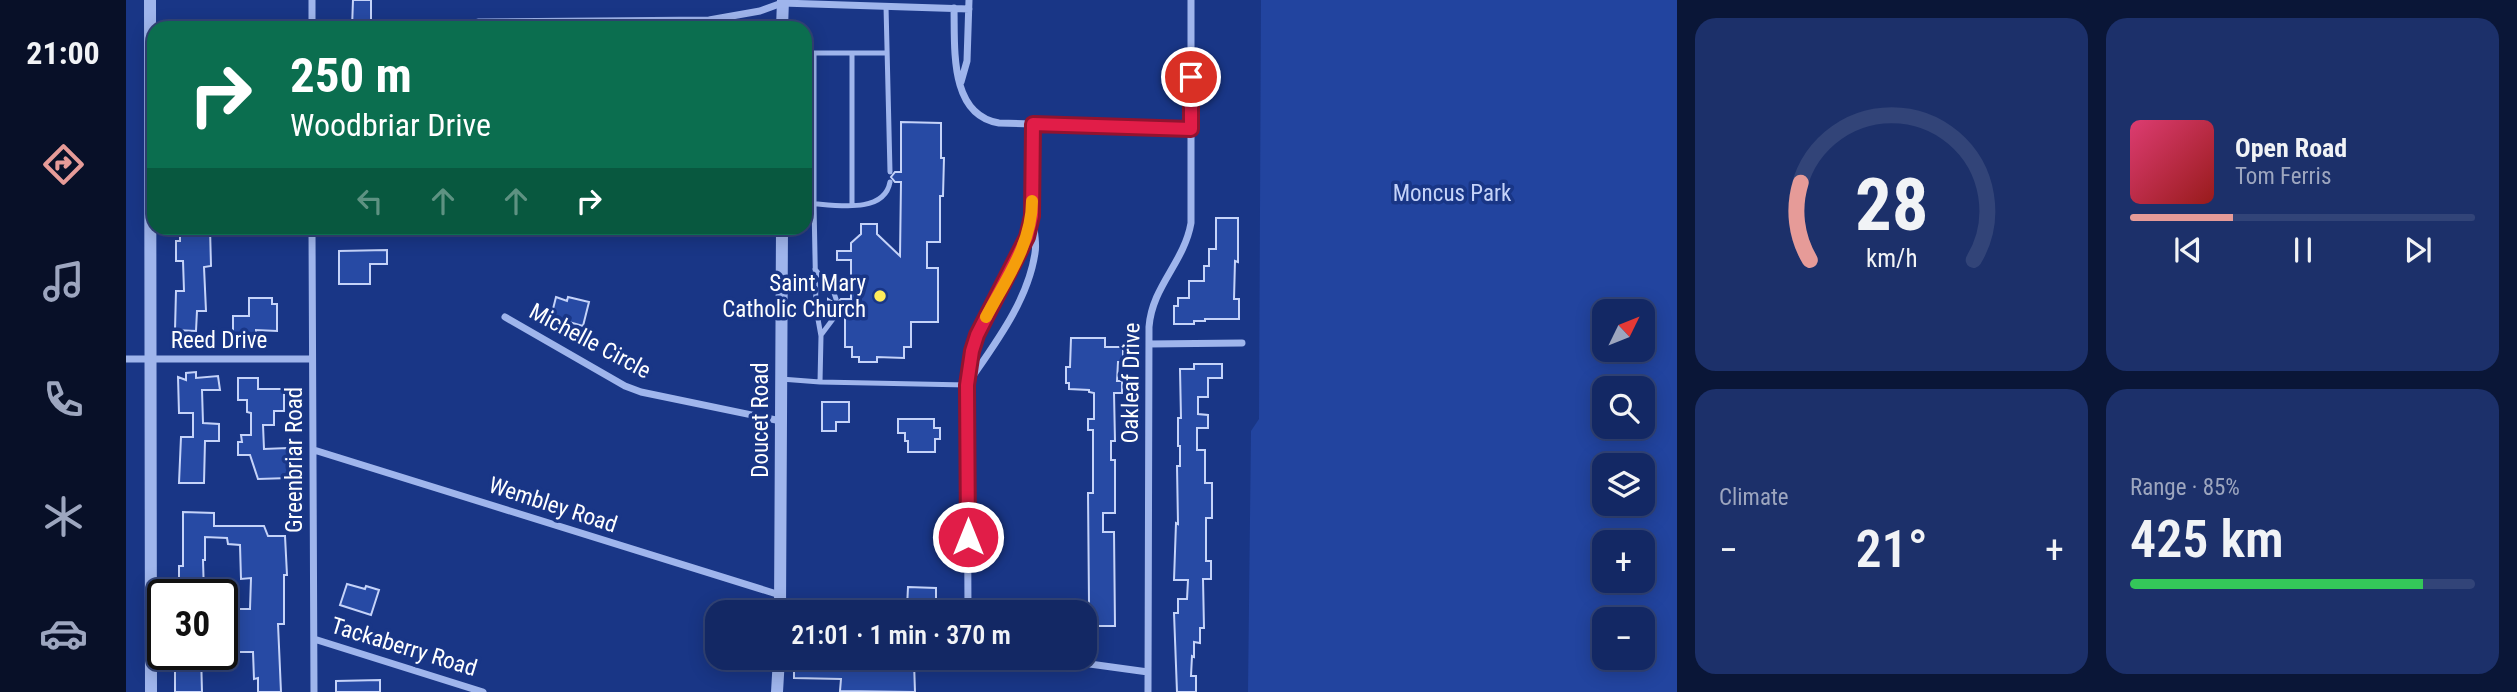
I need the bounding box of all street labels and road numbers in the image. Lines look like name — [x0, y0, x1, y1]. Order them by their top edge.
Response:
street label: Michelle Circle — [525, 298, 655, 384]
street label: Oakleaf Drive — [1116, 322, 1146, 444]
street label: Reed Drive — [171, 327, 267, 354]
street label: Doucet Road — [747, 362, 774, 478]
street label: Greenbriar Road — [281, 387, 308, 533]
street label: Wembley Road — [485, 472, 621, 538]
street label: Tackaberry Road — [328, 612, 480, 682]

